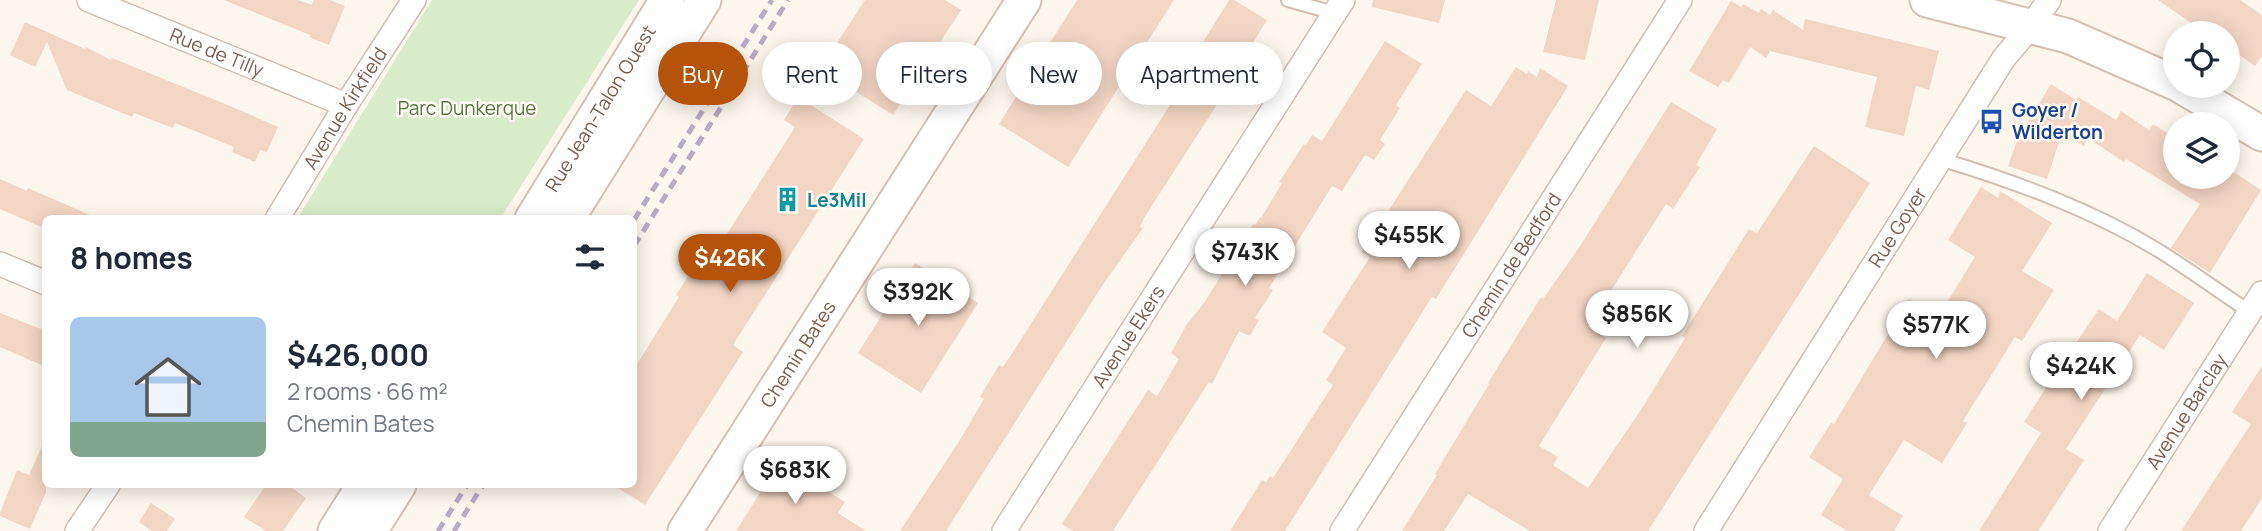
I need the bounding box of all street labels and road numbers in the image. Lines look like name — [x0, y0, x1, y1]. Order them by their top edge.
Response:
street label: Rue Jean-Talon Ouest — [539, 20, 662, 197]
street label: Rue de Tilly — [166, 21, 268, 83]
street label: Avenue Kirkfield — [297, 42, 393, 174]
street label: Rue Goyer — [1862, 182, 1932, 272]
street label: Chemin de Bedford — [1455, 188, 1567, 343]
street label: Avenue Ekers — [1086, 280, 1171, 392]
street label: Chemin Bates — [754, 296, 842, 412]
street label: Avenue Barclay — [2140, 348, 2233, 474]

